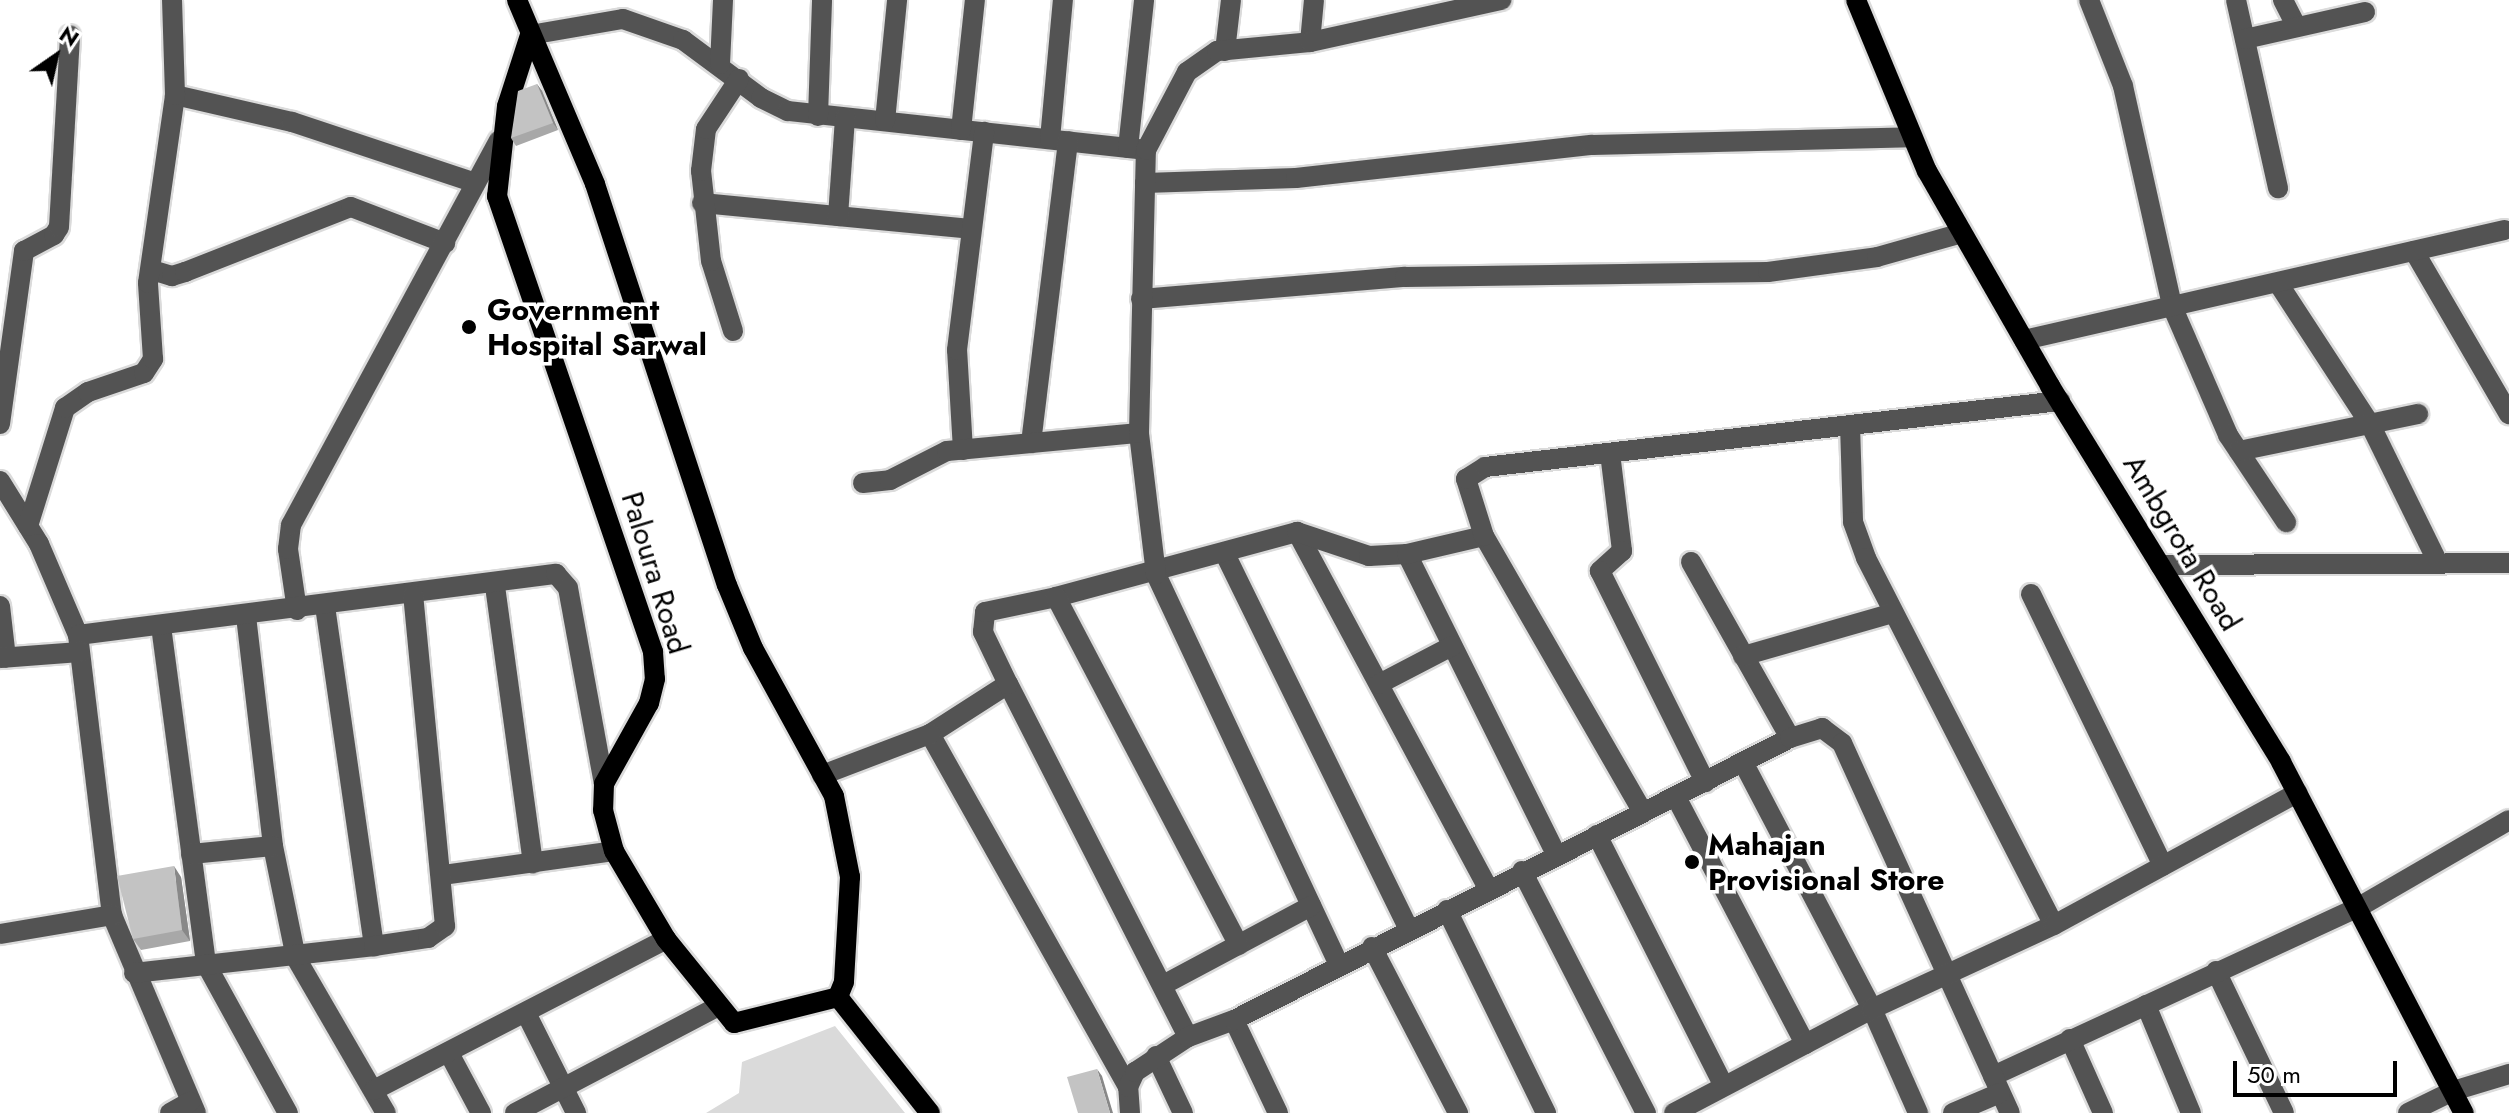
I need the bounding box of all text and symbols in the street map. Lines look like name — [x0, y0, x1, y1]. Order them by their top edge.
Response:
north arrow — [16, 16, 96, 96]
text: N — [53, 18, 86, 54]
place label: Government Hospital Sarwal — [487, 292, 707, 362]
marker: Government Hospital Sarwal — [458, 316, 480, 338]
street label: Ambgrota Road — [2115, 448, 2249, 638]
street label: Paloura Road — [613, 488, 697, 658]
place label: Mahajan Provisional Store — [1708, 827, 1945, 898]
marker: Mahajan Provisional Store — [1683, 853, 1701, 871]
scale bar — [2237, 1045, 2401, 1095]
text: 50 m — [2247, 1057, 2301, 1092]

